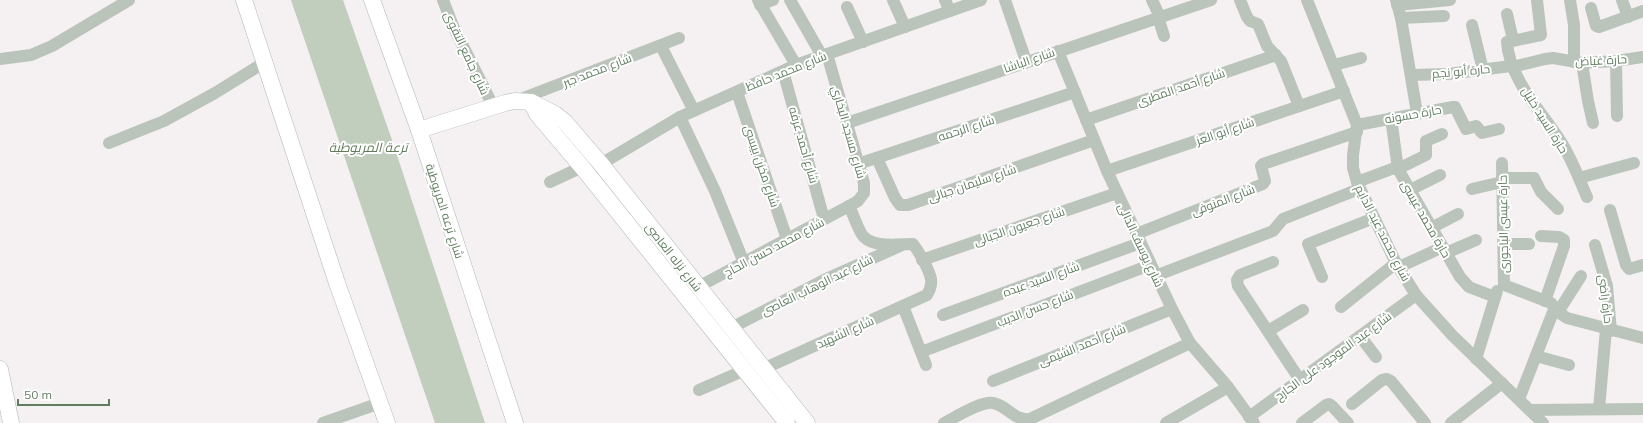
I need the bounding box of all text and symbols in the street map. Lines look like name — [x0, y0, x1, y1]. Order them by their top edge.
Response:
street label: شارع جامع التقوى — [440, 9, 493, 98]
street label: شارع الباشا — [1001, 44, 1057, 77]
street label: شارع محمد حافظ — [743, 48, 829, 95]
street label: شارع محمد جبر — [559, 50, 634, 91]
street label: حارة غياض — [1575, 51, 1627, 69]
street label: حارة أبو نجم — [1431, 61, 1491, 82]
street label: شارع أحمد المطرى — [1135, 65, 1227, 110]
street label: شارع مسجد البخاري — [826, 84, 869, 181]
street label: حارة السيد خليل — [1519, 84, 1571, 156]
street label: حارة حسونه — [1383, 102, 1443, 126]
street label: شارع أحمد عرفه — [785, 105, 822, 185]
street label: شارع الرحمه — [936, 112, 996, 145]
street label: شارع أبو العز — [1193, 114, 1257, 149]
street label: شارع مخزن بيبسى — [740, 123, 783, 210]
water label: ترعة المريوطية — [329, 139, 410, 155]
street label: شارع سليمان جبالى — [926, 161, 1018, 206]
street label: شارع ترعه المريوطية — [422, 162, 467, 261]
street label: حارة عيسى الباجورى — [1495, 175, 1511, 273]
street label: حارة محمد عيسى — [1398, 178, 1454, 260]
street label: شارع المنوفى — [1189, 181, 1257, 220]
street label: شارع محمد عبد الدايم — [1351, 182, 1414, 284]
street label: شارع يوسف الدالى — [1114, 201, 1167, 290]
street label: شارع جعيون الجبالى — [971, 203, 1067, 250]
street label: شارع محمد حسن الحاج — [721, 214, 827, 281]
street label: شارع نزله العاصى — [642, 220, 706, 295]
street label: شارع عبد الوهاب العاصى — [759, 251, 876, 319]
street label: شارع السيد عبده — [1001, 258, 1082, 301]
street label: حارة راضى — [1596, 274, 1616, 324]
street label: شارع حسن الديب — [995, 287, 1076, 330]
street label: شارع عبد الموجود على الجارح — [1272, 308, 1395, 404]
street label: شارع الشهيد — [814, 313, 876, 352]
street label: شارع أحمد الشيمى — [1036, 321, 1128, 370]
scale bar — [18, 381, 109, 407]
text: 50 m — [24, 387, 52, 402]

